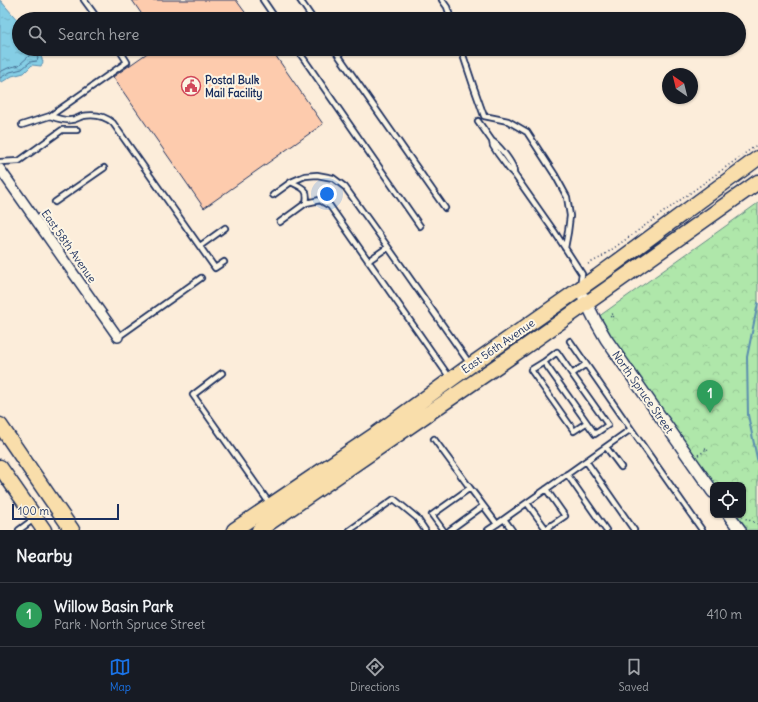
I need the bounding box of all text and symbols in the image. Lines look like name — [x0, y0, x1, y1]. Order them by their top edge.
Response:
search box — [12, 12, 746, 56]
icon: search — [26, 23, 48, 45]
text: Search here — [58, 25, 139, 44]
north arrow — [662, 68, 698, 104]
place label: Postal Bulk Mail Facility — [205, 73, 263, 101]
public building icon: Postal Bulk Mail Facility — [180, 75, 202, 97]
your location — [317, 184, 337, 204]
street label: East 58th Avenue — [39, 207, 99, 285]
street label: East 56th Avenue — [459, 316, 537, 376]
street label: North Spruce Street — [609, 348, 677, 436]
pin: 1 — [697, 380, 723, 413]
map controls — [710, 482, 746, 518]
button: locate — [710, 482, 746, 518]
scale bar — [12, 502, 119, 521]
text: 100 m — [18, 504, 49, 518]
text: Nearby — [16, 545, 72, 567]
text: Willow Basin Park — [54, 597, 173, 616]
text: 1 — [26, 606, 32, 623]
text: 410 m — [706, 606, 742, 623]
text: Park · North Spruce Street — [54, 616, 205, 633]
tab: Map — [109, 656, 131, 694]
tab: Directions — [350, 656, 400, 694]
tab: Saved — [618, 656, 649, 694]

